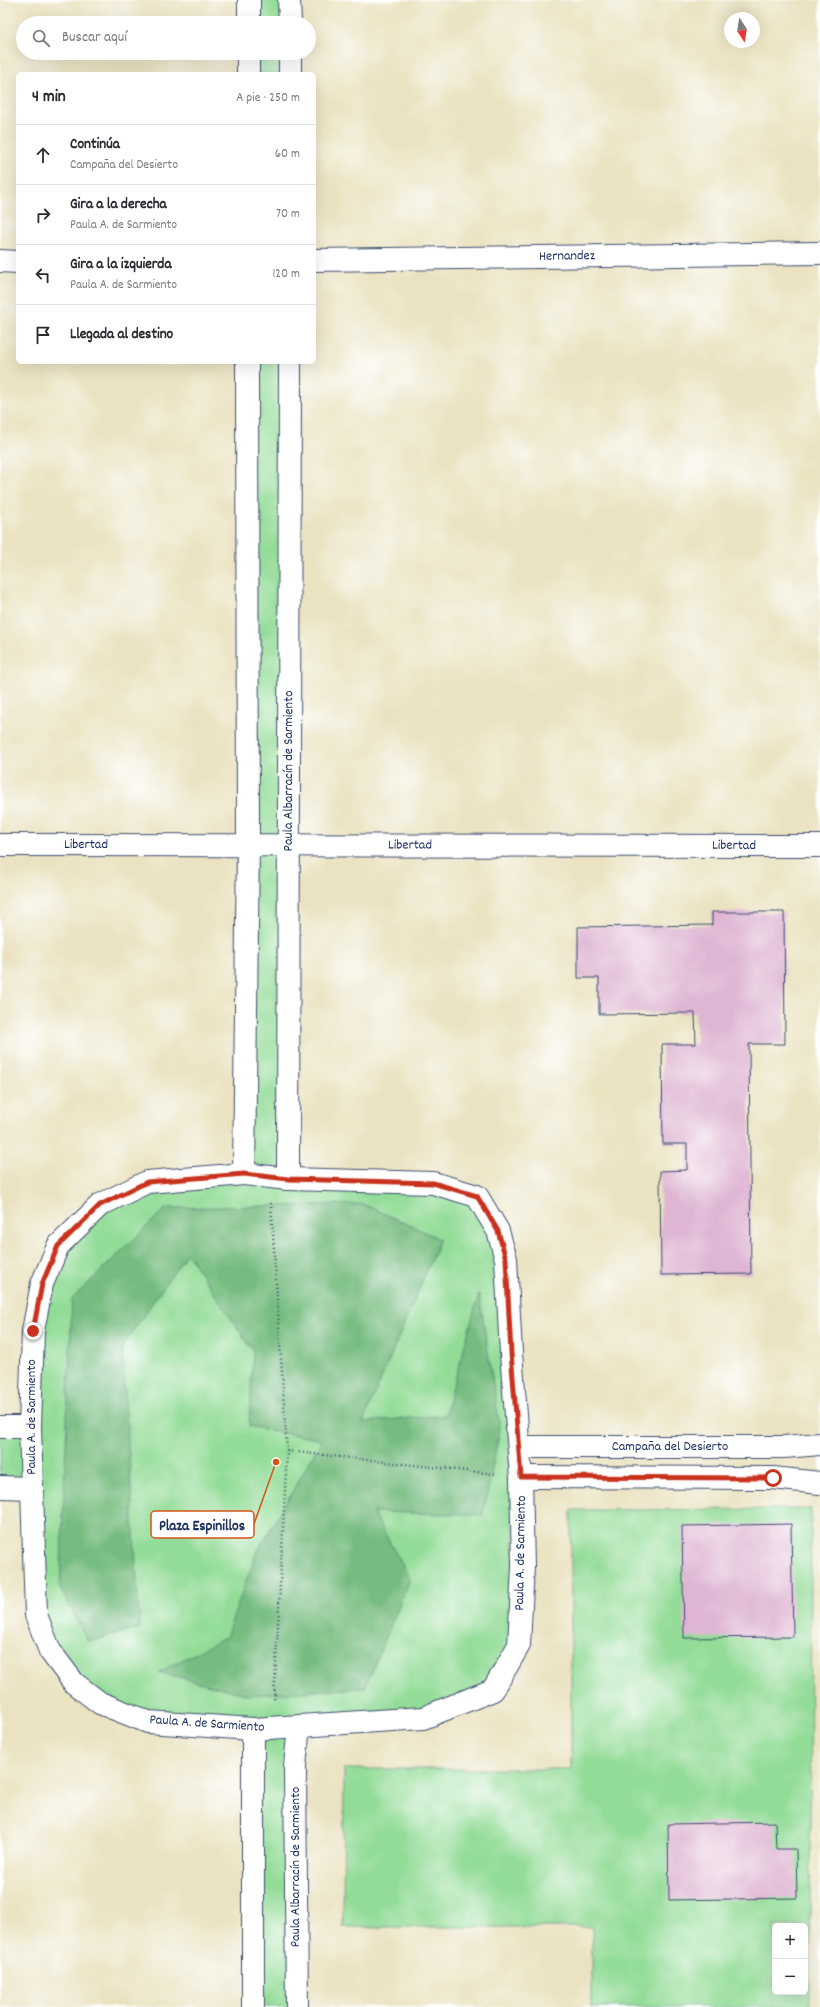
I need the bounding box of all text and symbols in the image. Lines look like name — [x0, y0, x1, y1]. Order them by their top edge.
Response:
north arrow — [724, 12, 760, 48]
search box — [16, 16, 316, 60]
icon: search — [30, 27, 52, 49]
text: Buscar aquí — [62, 27, 127, 49]
text: 4 min — [32, 86, 66, 110]
text: A pie · 250 m — [236, 89, 300, 108]
text: Continúa — [70, 134, 120, 156]
icon: ahead — [32, 144, 54, 166]
text: 60 m — [275, 145, 300, 164]
text: Campaña del Desierto — [70, 156, 178, 175]
text: Gira a la derecha — [70, 194, 167, 216]
icon: right — [32, 204, 54, 226]
text: 70 m — [276, 205, 300, 224]
text: Paula A. de Sarmiento — [70, 216, 177, 235]
street label: Hernandez — [539, 246, 596, 267]
text: Gira a la izquierda — [70, 254, 171, 276]
icon: left — [32, 264, 54, 286]
text: 120 m — [272, 265, 300, 284]
text: Paula A. de Sarmiento — [70, 276, 177, 295]
icon: arrive — [32, 324, 54, 346]
text: Llegada al destino — [70, 324, 173, 346]
street label: Paula Albarracín de Sarmiento — [279, 691, 299, 851]
street label: Libertad — [64, 835, 108, 855]
street label: Libertad — [388, 835, 432, 856]
street label: Libertad — [712, 836, 756, 856]
route end — [24, 1322, 42, 1340]
street label: Paula A. de Sarmiento — [22, 1359, 42, 1475]
street label: Campaña del Desierto — [612, 1437, 728, 1457]
route start — [764, 1469, 782, 1487]
street label: Paula A. de Sarmiento — [510, 1495, 532, 1611]
callout: Plaza Espinillos — [151, 1511, 254, 1538]
text: Plaza Espinillos — [159, 1516, 245, 1538]
street label: Paula A. de Sarmiento — [149, 1710, 265, 1738]
street label: Paula Albarracín de Sarmiento — [286, 1787, 306, 1947]
map controls — [772, 1923, 808, 1995]
button: + — [772, 1923, 808, 1959]
button: − — [772, 1959, 808, 1995]

